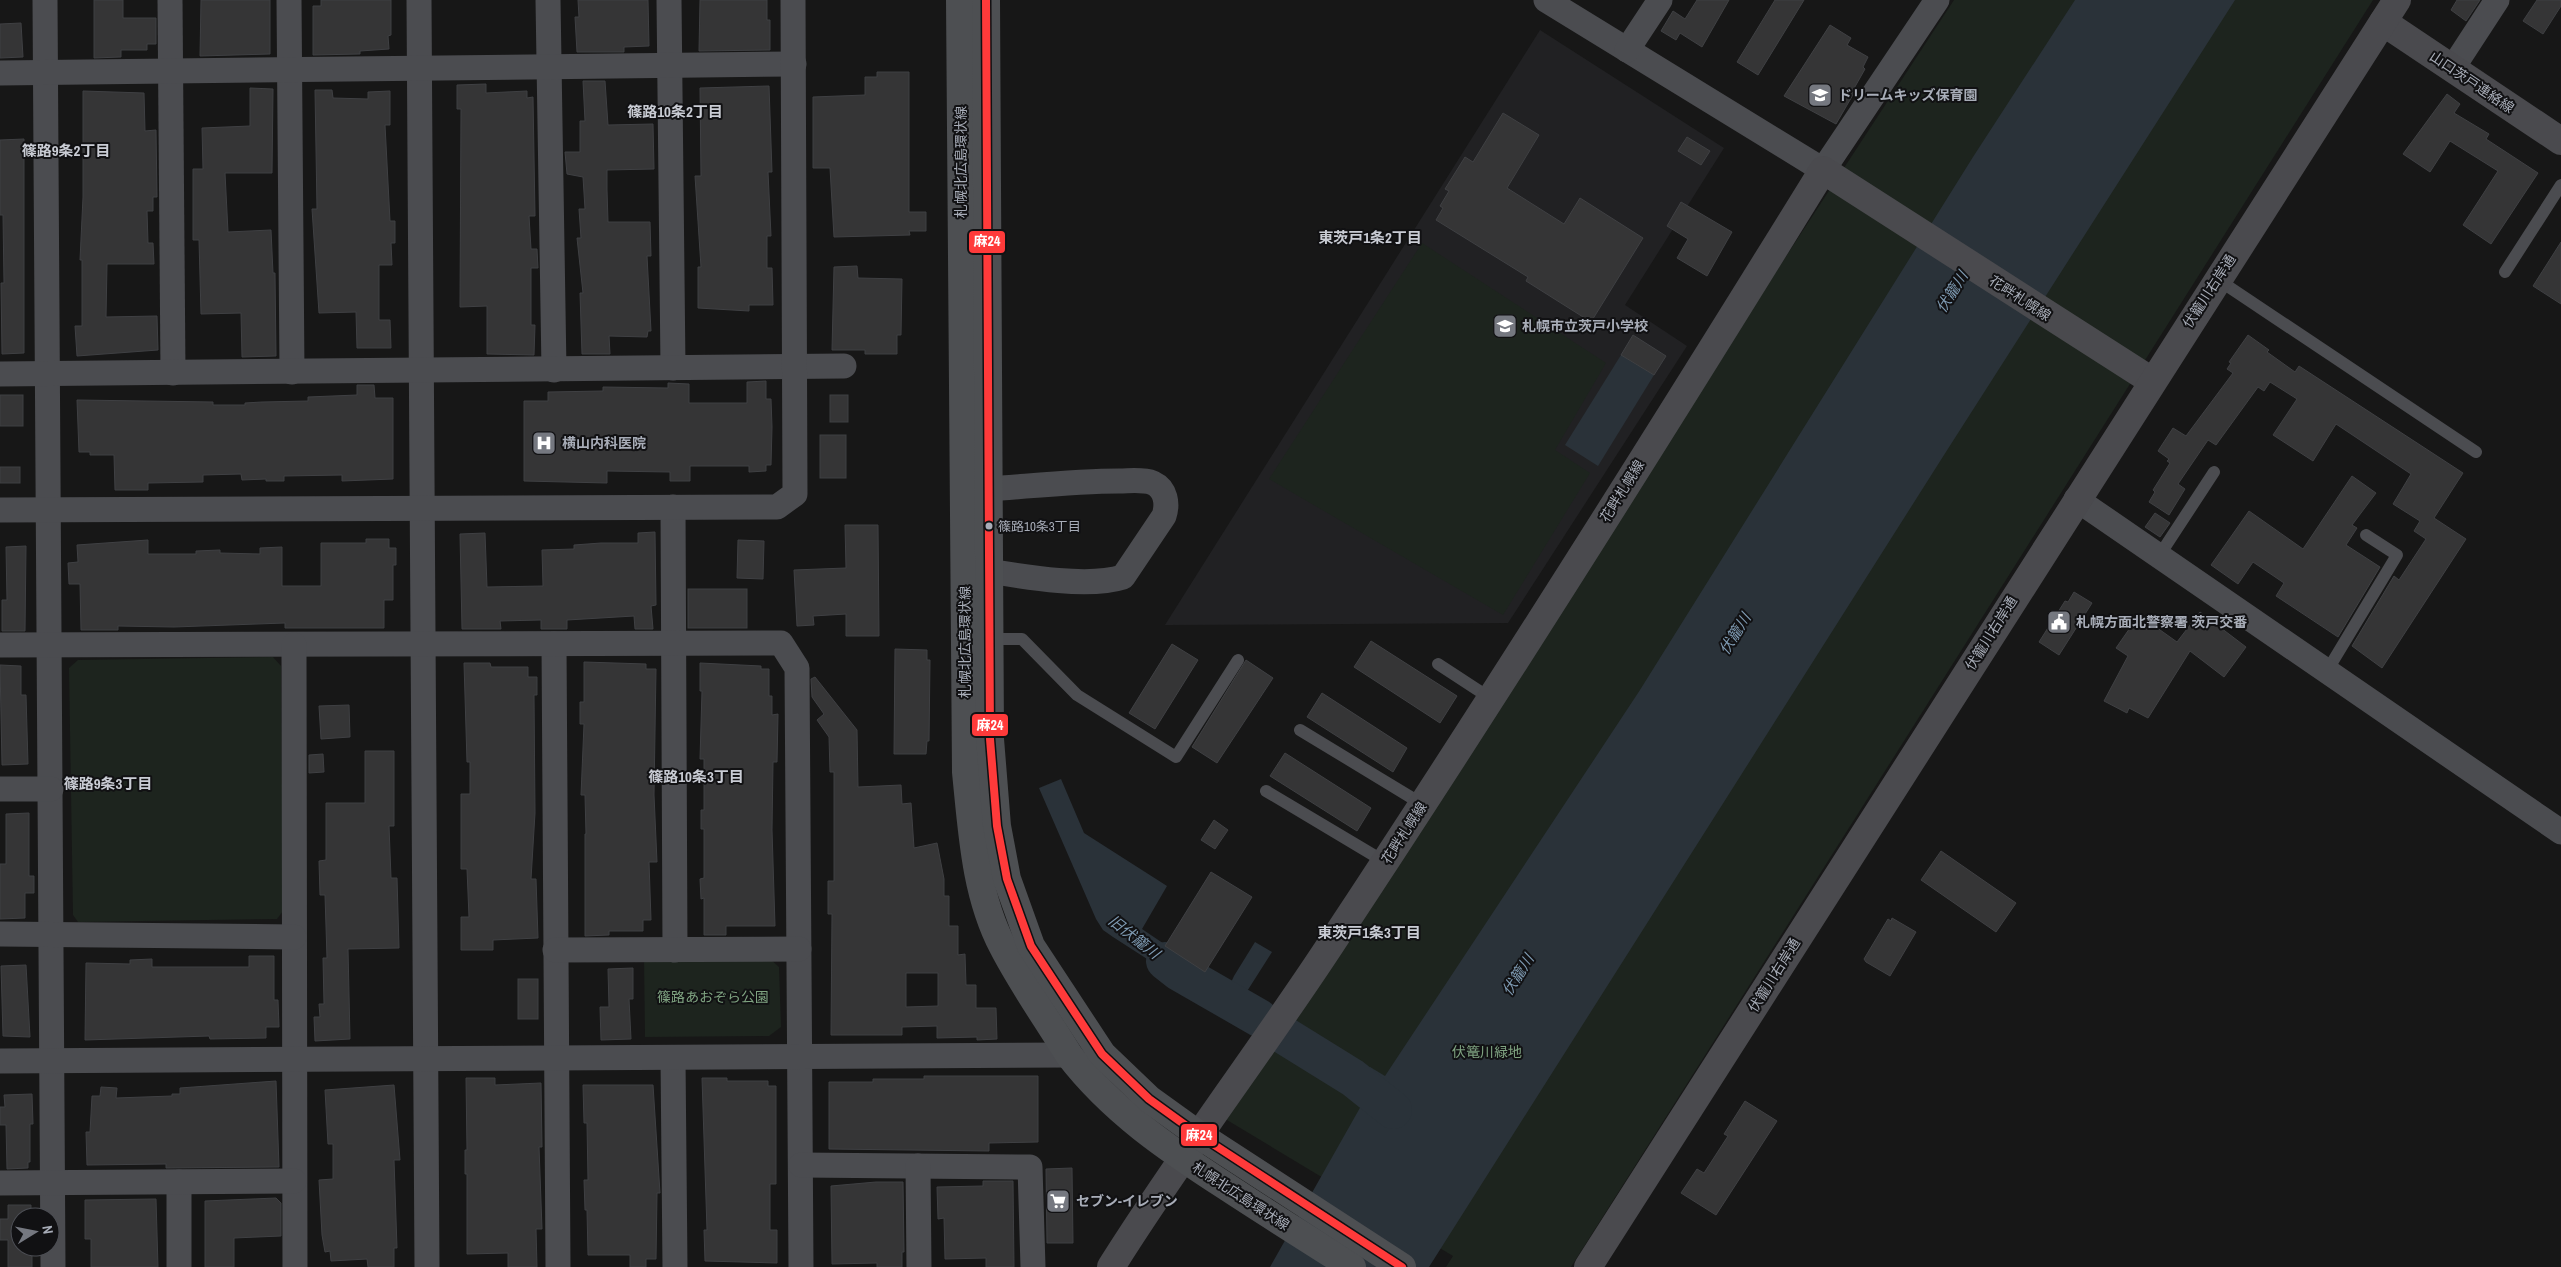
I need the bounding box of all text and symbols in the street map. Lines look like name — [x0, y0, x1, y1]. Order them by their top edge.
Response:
street label: 山口茨戸連絡線 — [2426, 47, 2518, 117]
school or university icon: ドリームキッズ保育園 — [1807, 82, 1833, 108]
place label: ドリームキッズ保育園 — [1838, 86, 1978, 104]
district label: 篠路10条2丁目 — [627, 101, 723, 122]
street label: 札幌北広島環状線 — [952, 106, 970, 218]
district label: 篠路9条2丁目 — [22, 140, 110, 161]
district label: 東茨戸1条2丁目 — [1318, 227, 1422, 248]
line badge: 麻24 — [968, 230, 1006, 254]
text: 麻24 — [974, 232, 1001, 250]
street label: 伏籠川右岸通 — [2179, 251, 2239, 331]
water label: 伏籠川 — [1931, 265, 1973, 316]
street label: 花畔札幌線 — [1986, 271, 2054, 325]
school or university icon: 札幌市立茨戸小学校 — [1492, 313, 1518, 339]
place label: 札幌市立茨戸小学校 — [1522, 317, 1648, 335]
hospital icon: 横山内科医院 — [531, 430, 557, 456]
place label: 横山内科医院 — [562, 434, 646, 452]
street label: 花畔札幌線 — [1596, 457, 1648, 525]
place label: 篠路10条3丁目 — [998, 518, 1081, 535]
marker: 篠路10条3丁目 — [984, 521, 994, 531]
street label: 札幌北広島環状線 — [956, 586, 974, 698]
street label: 伏籠川右岸通 — [1961, 593, 2021, 673]
water label: 伏籠川 — [1714, 607, 1756, 658]
public building icon: 札幌方面北警察署 茨戸交番 — [2046, 609, 2072, 635]
place label: 札幌方面北警察署 茨戸交番 — [2076, 613, 2247, 631]
line badge: 麻24 — [971, 713, 1009, 737]
text: 麻24 — [977, 716, 1004, 734]
district label: 篠路10条3丁目 — [648, 766, 744, 787]
district label: 篠路9条3丁目 — [64, 773, 152, 794]
street label: 花畔札幌線 — [1377, 799, 1431, 867]
water label: 旧伏籠川 — [1104, 910, 1166, 965]
district label: 東茨戸1条3丁目 — [1317, 922, 1421, 943]
street label: 伏籠川右岸通 — [1744, 935, 1804, 1015]
water label: 伏籠川 — [1497, 948, 1539, 999]
park label: 篠路あおぞら公園 — [657, 988, 769, 1006]
park label: 伏篭川緑地 — [1452, 1043, 1522, 1061]
line badge: 麻24 — [1180, 1123, 1218, 1147]
text: 麻24 — [1186, 1126, 1213, 1144]
street label: 札幌北広島環状線 — [1189, 1158, 1293, 1234]
supermarket icon: セブン-イレブン — [1045, 1188, 1071, 1214]
place label: セブン-イレブン — [1076, 1192, 1178, 1210]
north arrow — [10, 1207, 60, 1257]
text: N — [38, 1224, 57, 1235]

